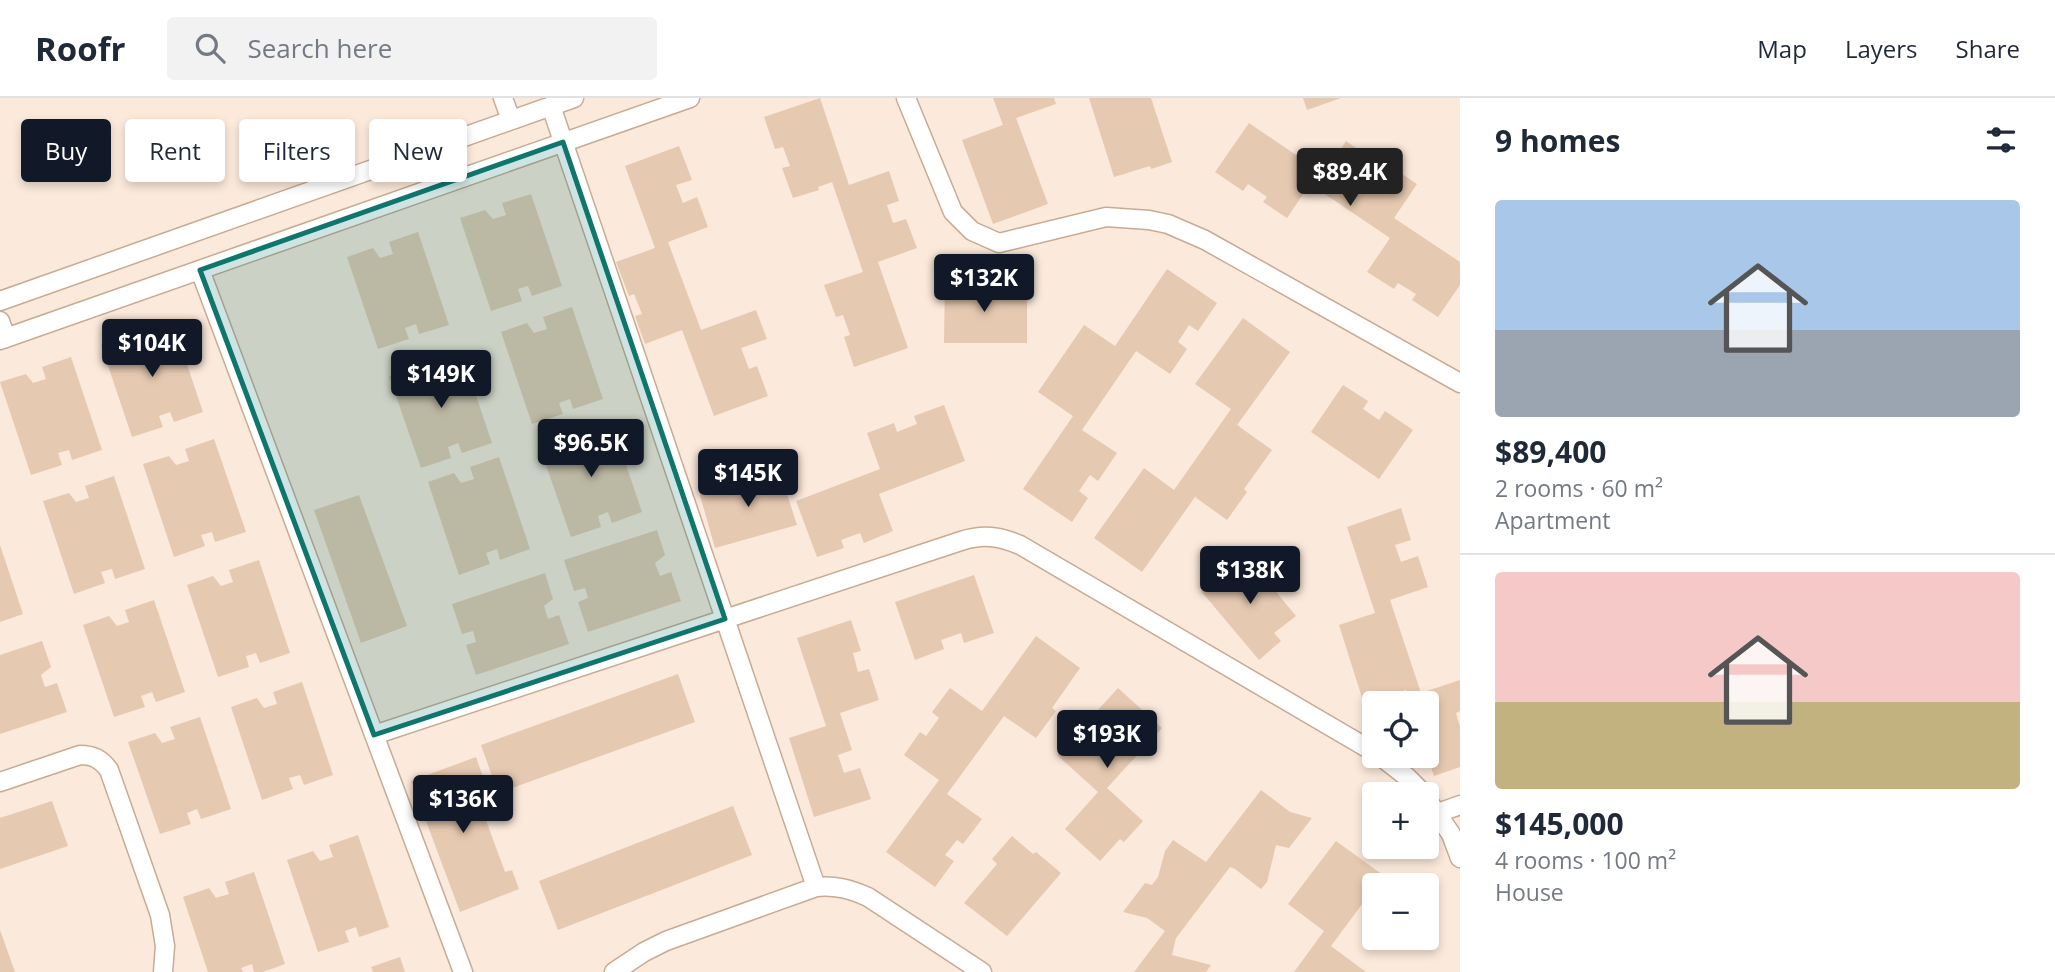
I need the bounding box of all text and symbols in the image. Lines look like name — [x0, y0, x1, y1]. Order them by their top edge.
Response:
search box — [167, 17, 657, 80]
text: Roofr — [35, 26, 125, 71]
icon: search — [191, 29, 229, 67]
text: Search here — [247, 30, 392, 66]
text: Map — [1757, 32, 1807, 65]
text: Layers — [1845, 32, 1918, 65]
text: Share — [1956, 32, 2020, 65]
chip: Buy — [21, 119, 111, 182]
chip: Rent — [125, 119, 225, 182]
chip: Filters — [239, 119, 355, 182]
chip: New — [369, 119, 467, 182]
text: 9 homes — [1495, 120, 1620, 161]
icon: filters — [1982, 121, 2020, 159]
pin: $89.4K — [1293, 148, 1407, 208]
text: $89.4K — [1313, 155, 1387, 187]
icon: home — [1695, 245, 1821, 371]
pin: $132K — [935, 254, 1033, 314]
text: $132K — [950, 261, 1018, 293]
pin: $104K — [103, 320, 201, 379]
text: $104K — [118, 326, 186, 358]
pin: $149K — [392, 350, 490, 410]
text: $149K — [407, 357, 475, 389]
pin: $96.5K — [534, 420, 648, 479]
text: $96.5K — [554, 426, 628, 458]
text: $89,400 — [1495, 431, 1606, 472]
pin: $145K — [699, 450, 797, 509]
text: $145K — [714, 456, 782, 488]
text: 2 rooms · 60 m² — [1495, 472, 1663, 504]
text: Apartment — [1495, 504, 1611, 536]
pin: $138K — [1201, 546, 1299, 606]
text: $138K — [1216, 553, 1284, 585]
icon: home — [1695, 617, 1821, 743]
map controls — [1362, 691, 1439, 950]
button: locate — [1362, 691, 1439, 768]
pin: $193K — [1058, 710, 1156, 770]
text: $193K — [1073, 717, 1141, 749]
pin: $136K — [414, 776, 512, 835]
text: $136K — [429, 782, 497, 814]
button: + — [1362, 782, 1439, 859]
text: $145,000 — [1495, 803, 1624, 844]
text: 4 rooms · 100 m² — [1495, 844, 1676, 876]
button: − — [1362, 873, 1439, 950]
text: House — [1495, 876, 1564, 908]

